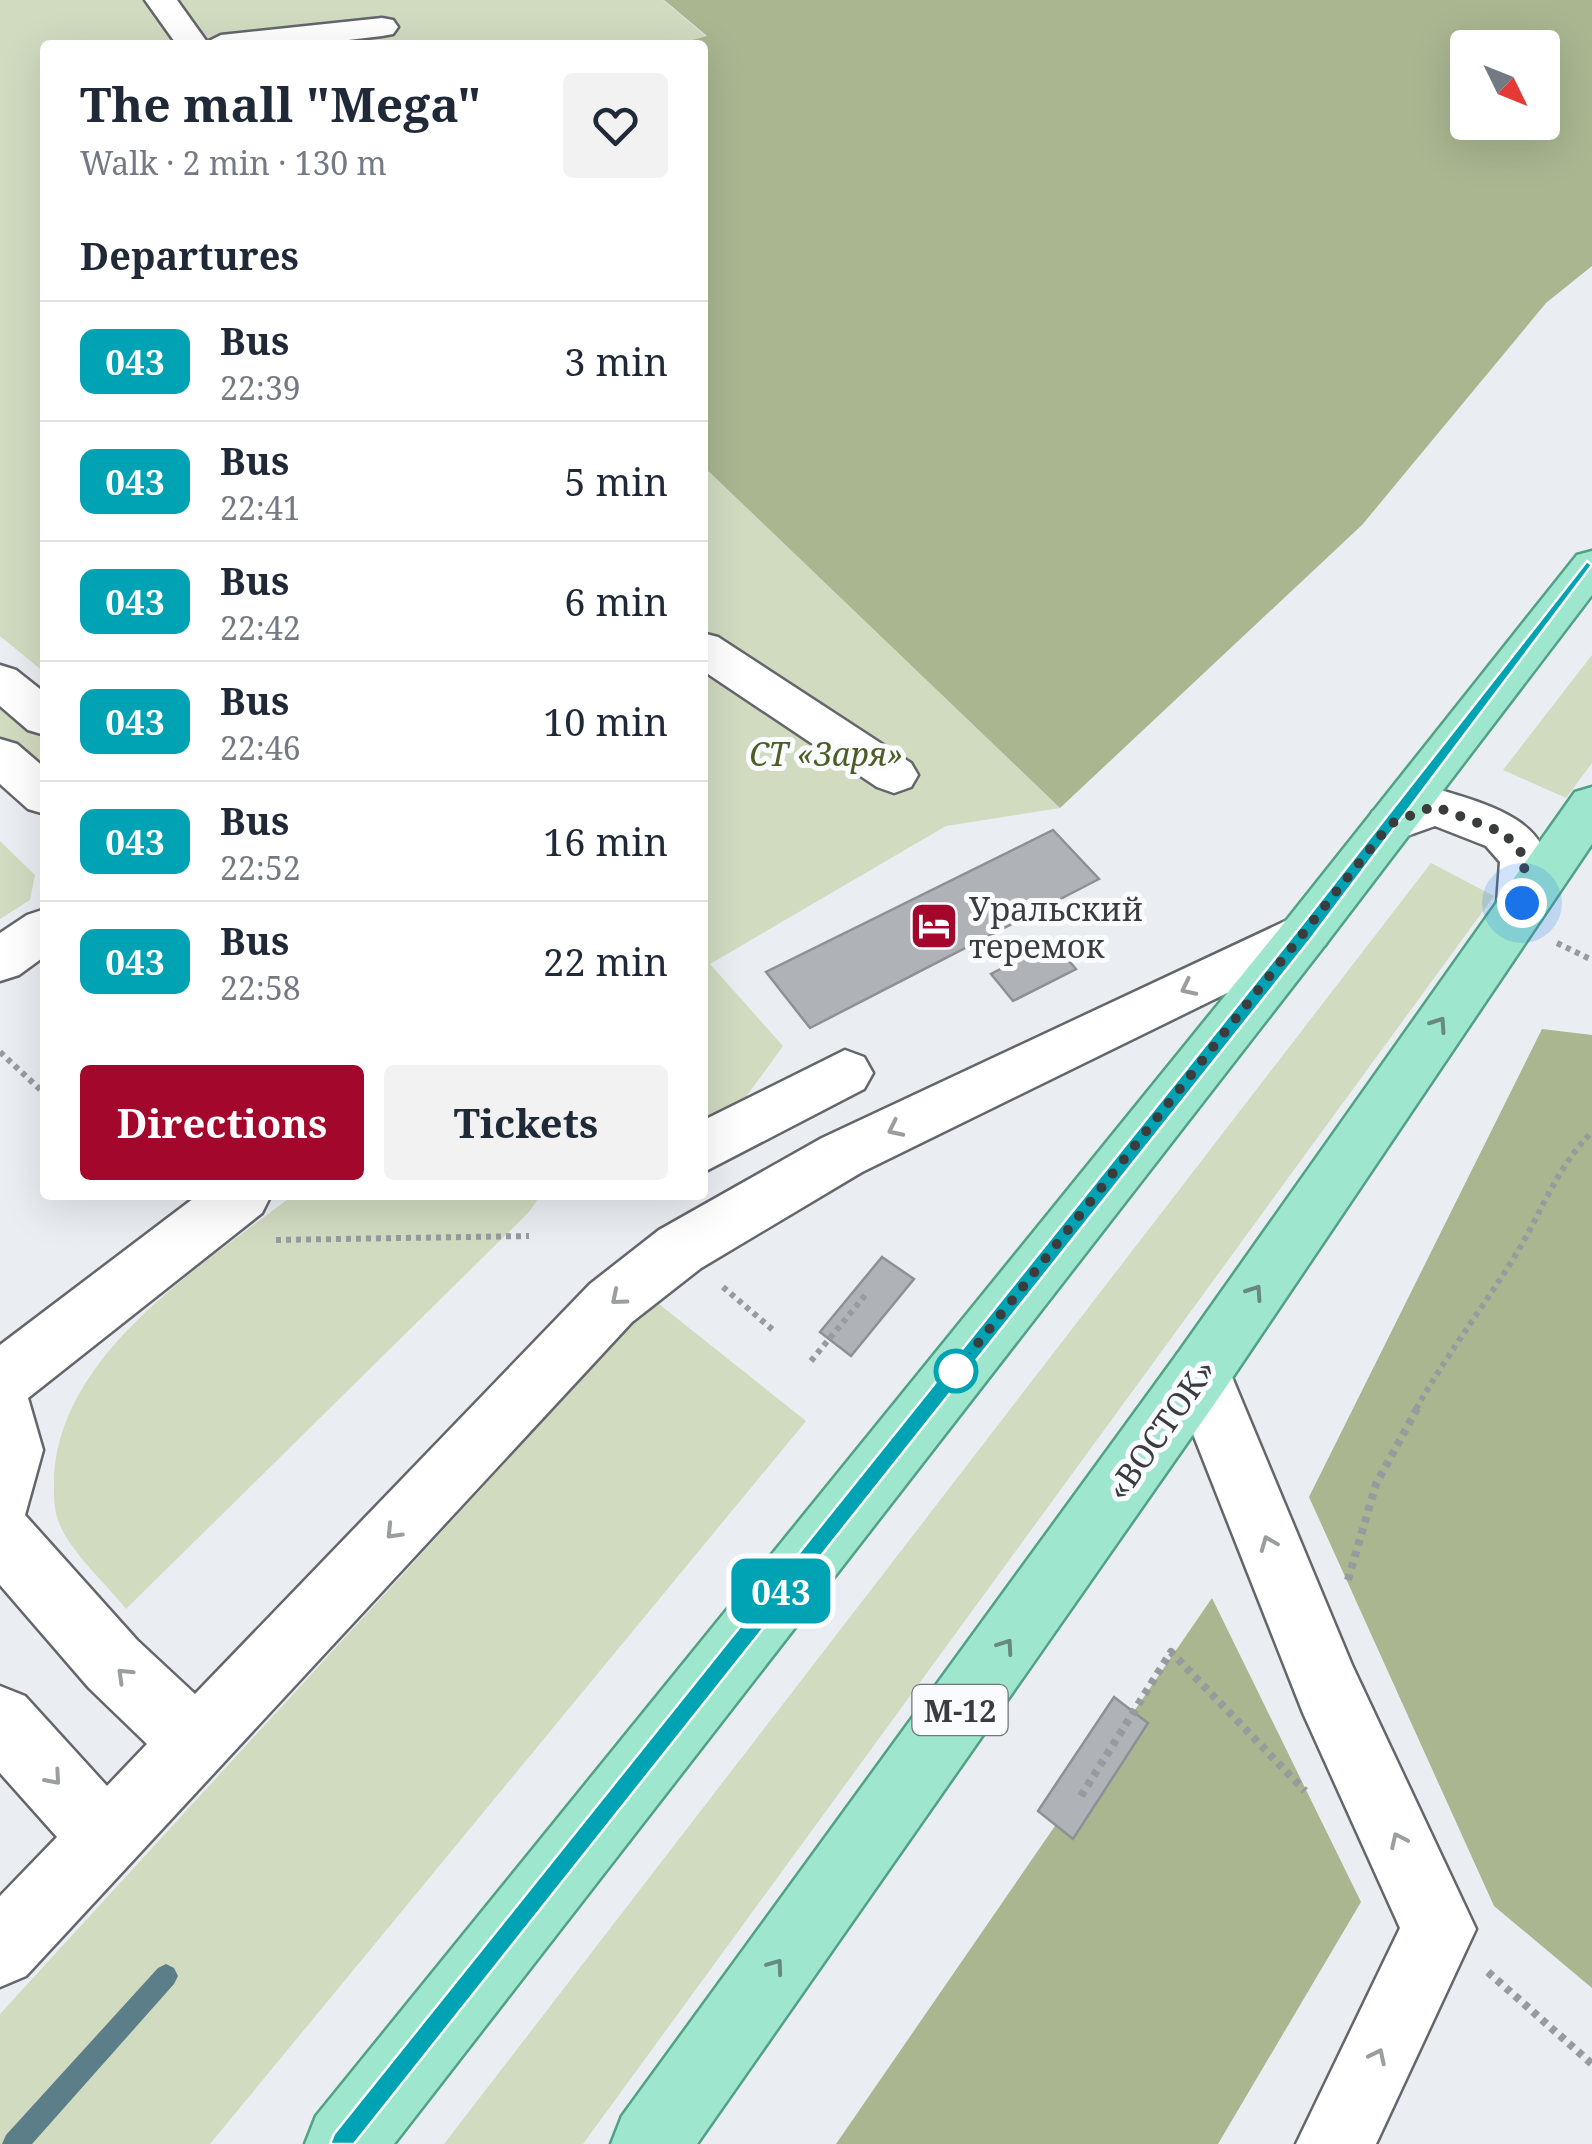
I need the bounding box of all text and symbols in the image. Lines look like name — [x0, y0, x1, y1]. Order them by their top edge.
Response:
north arrow — [1450, 30, 1560, 140]
map controls — [1450, 30, 1560, 140]
text: The mall "Mega" — [80, 71, 481, 136]
button: heart — [563, 73, 668, 178]
text: Walk · 2 min · 130 m — [80, 141, 387, 184]
text: Departures — [80, 229, 299, 281]
text: Bus — [220, 314, 289, 366]
text: 3 min — [564, 335, 668, 387]
text: 043 — [105, 338, 165, 385]
text: 22:39 — [220, 366, 301, 409]
text: Bus — [220, 434, 289, 486]
text: 5 min — [564, 455, 668, 507]
text: 043 — [105, 458, 165, 505]
text: 22:41 — [220, 486, 301, 529]
text: Bus — [220, 554, 289, 606]
text: 6 min — [564, 575, 668, 627]
text: 043 — [105, 578, 165, 625]
text: 22:42 — [220, 606, 301, 649]
text: Bus — [220, 674, 289, 726]
text: 10 min — [543, 695, 668, 747]
text: 043 — [105, 698, 165, 745]
text: 22:46 — [220, 726, 301, 769]
park label: СТ «Заря» — [749, 732, 903, 775]
text: Bus — [220, 794, 289, 846]
text: 16 min — [543, 815, 668, 867]
text: 043 — [105, 818, 165, 865]
text: 22:52 — [220, 846, 301, 889]
your location — [1497, 878, 1547, 928]
place label: Уральский теремок — [969, 887, 1143, 967]
hotel icon: Уральский теремок — [908, 900, 960, 952]
text: Bus — [220, 914, 289, 966]
text: 22 min — [543, 935, 668, 987]
text: 043 — [105, 938, 165, 985]
text: 22:58 — [220, 966, 301, 1009]
one-way arrow — [1180, 976, 1198, 996]
one-way arrow — [1427, 1017, 1445, 1035]
button: Directions — [80, 1065, 364, 1180]
button: Tickets — [384, 1065, 668, 1180]
one-way arrow — [887, 1117, 905, 1137]
one-way arrow — [1243, 1285, 1261, 1304]
one-way arrow — [612, 1286, 630, 1304]
unlabelled marker — [935, 1350, 977, 1392]
street label: «ВОСТОК» — [1096, 1350, 1224, 1508]
one-way arrow — [387, 1521, 405, 1539]
one-way arrow — [1260, 1535, 1280, 1552]
line badge: 043 — [724, 1558, 838, 1624]
text: 043 — [751, 1568, 811, 1615]
one-way arrow — [994, 1638, 1012, 1657]
one-way arrow — [118, 1668, 136, 1686]
road number: М-12 — [912, 1685, 1008, 1735]
one-way arrow — [42, 1767, 60, 1785]
one-way arrow — [1390, 1833, 1410, 1851]
one-way arrow — [764, 1959, 781, 1977]
one-way arrow — [1365, 2048, 1385, 2066]

